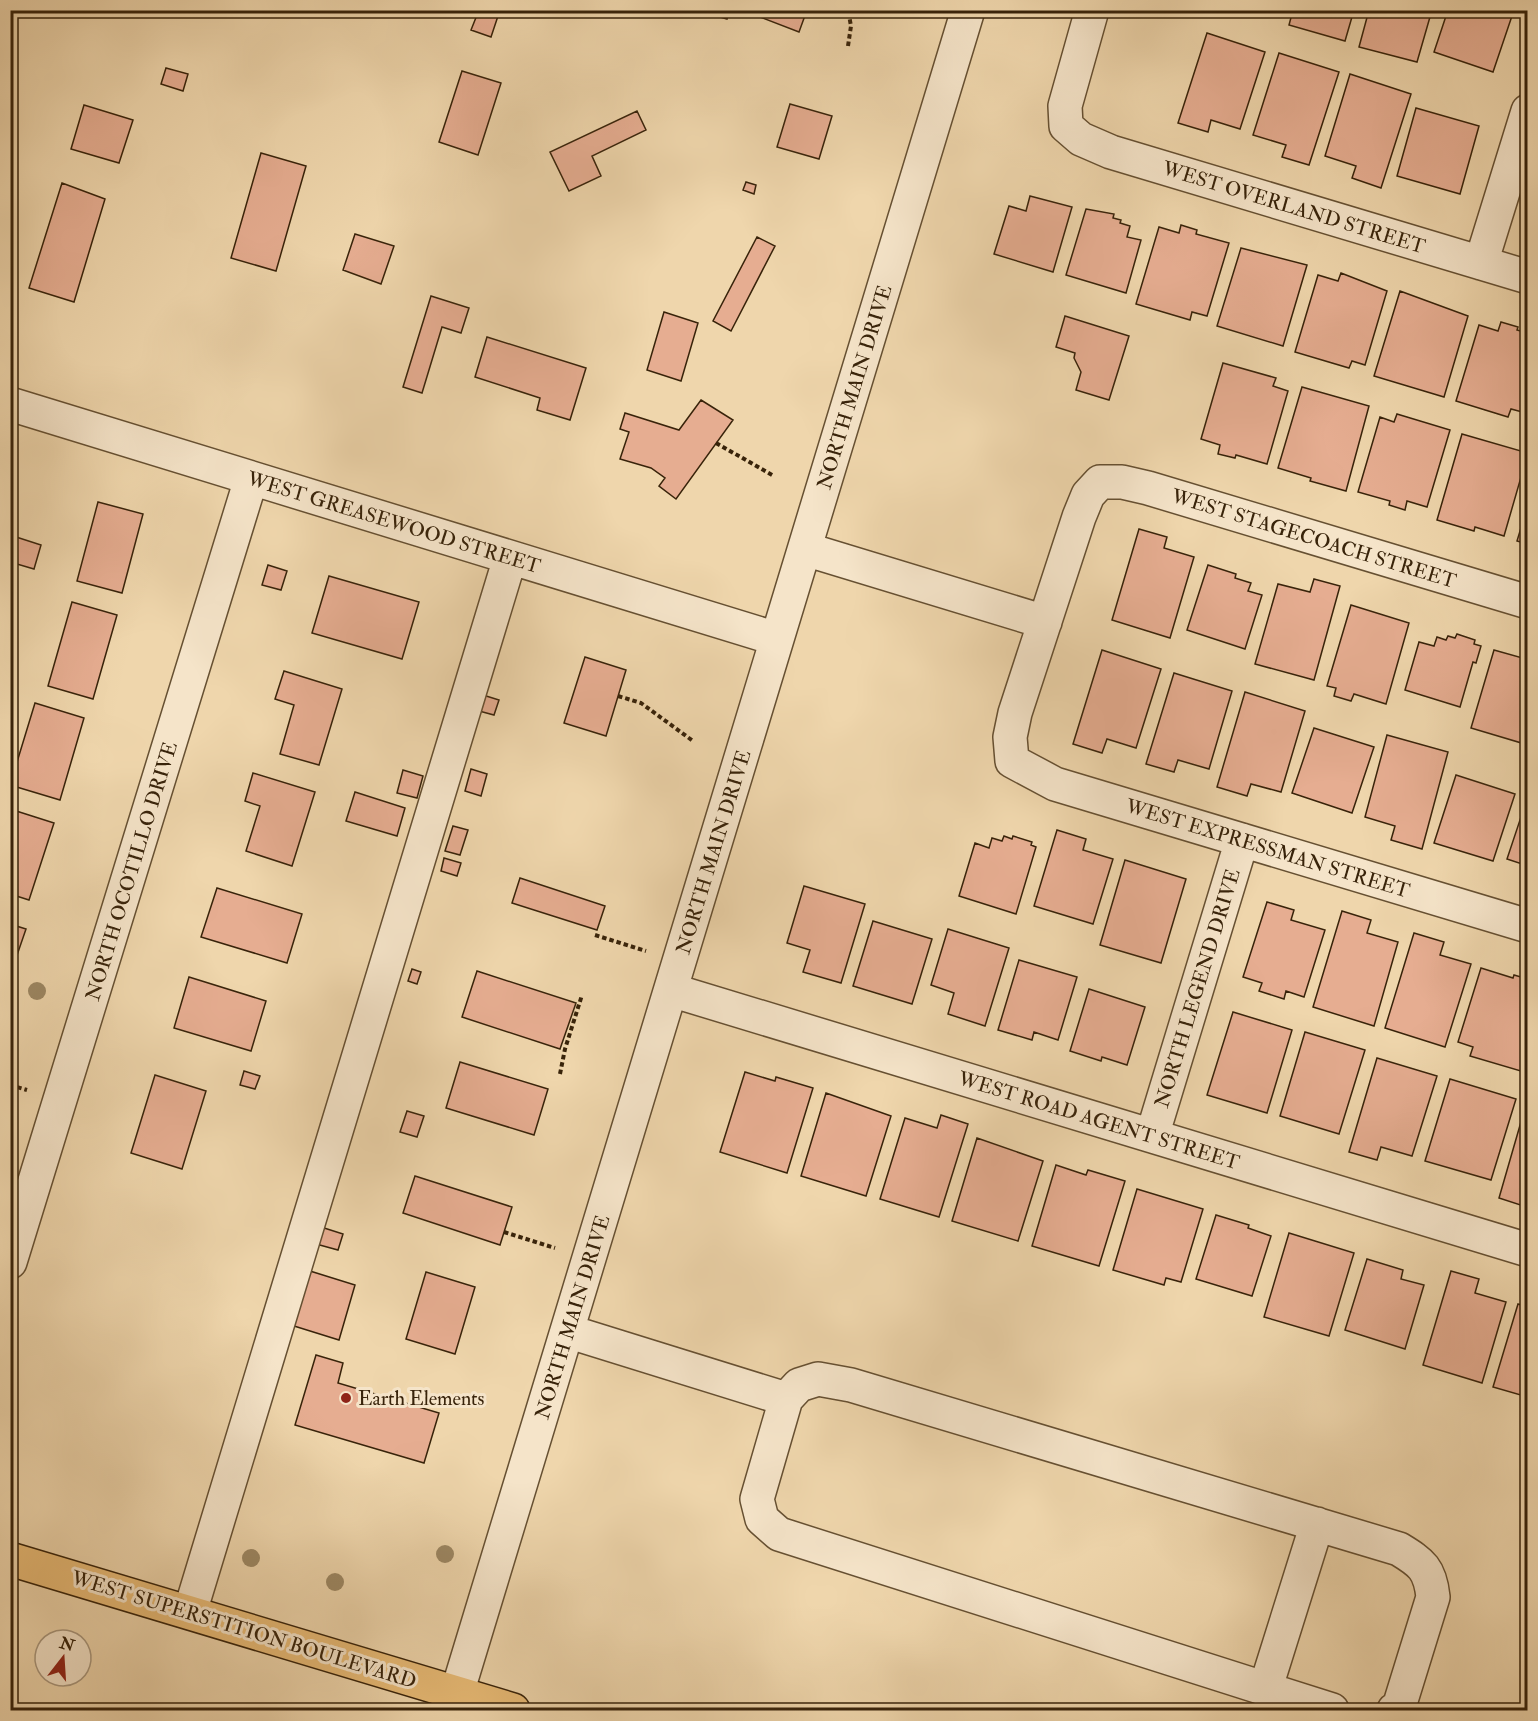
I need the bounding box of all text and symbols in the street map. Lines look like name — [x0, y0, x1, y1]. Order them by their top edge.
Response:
street label: WEST OVERLAND STREET — [1159, 155, 1428, 259]
street label: NORTH MAIN DRIVE — [811, 282, 897, 492]
street label: WEST GREASEWOOD STREET — [243, 466, 544, 579]
street label: WEST STAGECOACH STREET — [1168, 483, 1459, 594]
street label: NORTH OCOTILLO DRIVE — [80, 739, 183, 1004]
street label: NORTH MAIN DRIVE — [670, 747, 756, 957]
street label: WEST EXPRESSMAN STREET — [1122, 793, 1413, 904]
street label: NORTH LEGEND DRIVE — [1149, 866, 1246, 1111]
street label: WEST ROAD AGENT STREET — [954, 1065, 1243, 1175]
street label: NORTH MAIN DRIVE — [529, 1212, 615, 1422]
place label: Earth Elements — [358, 1386, 485, 1411]
marker: Earth Elements — [339, 1391, 353, 1405]
street label: WEST SUPERSTITION BOULEVARD — [67, 1565, 419, 1694]
north arrow — [33, 1628, 93, 1688]
text: N — [56, 1633, 78, 1656]

